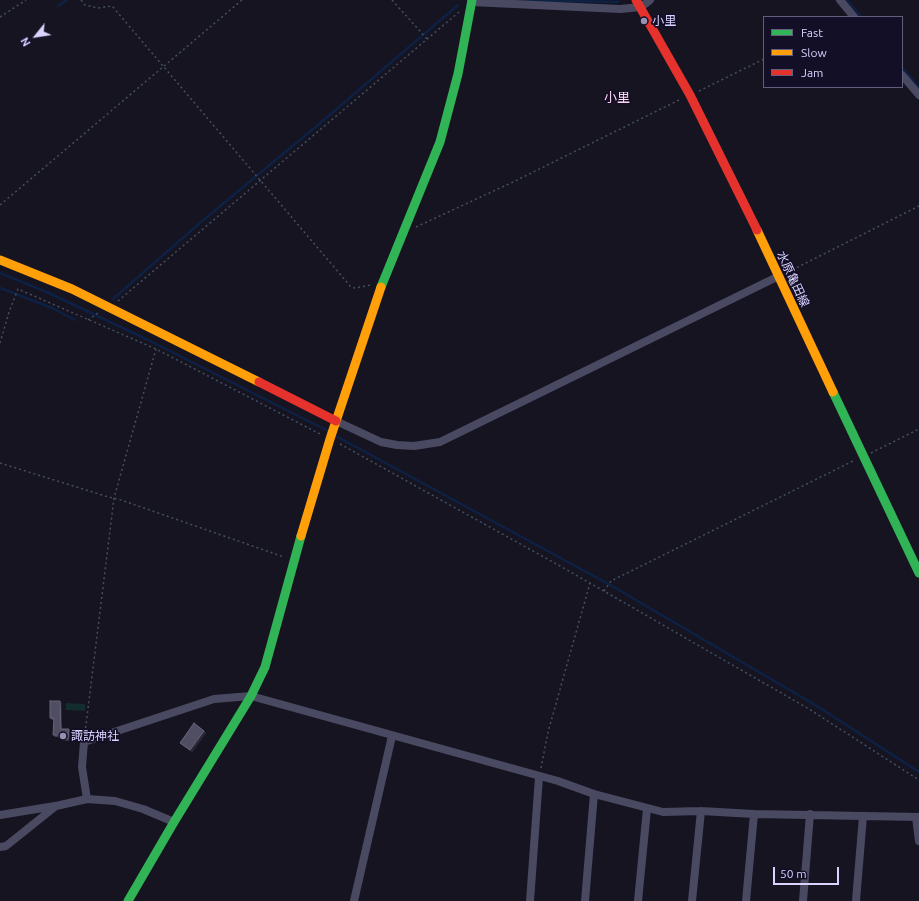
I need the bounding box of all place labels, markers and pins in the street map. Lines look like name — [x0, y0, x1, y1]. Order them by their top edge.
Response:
place label: 小里 — [652, 14, 676, 28]
marker: 小里 — [639, 16, 649, 26]
place label: 諏訪神社 — [71, 729, 119, 743]
marker: 諏訪神社 — [58, 731, 68, 741]

